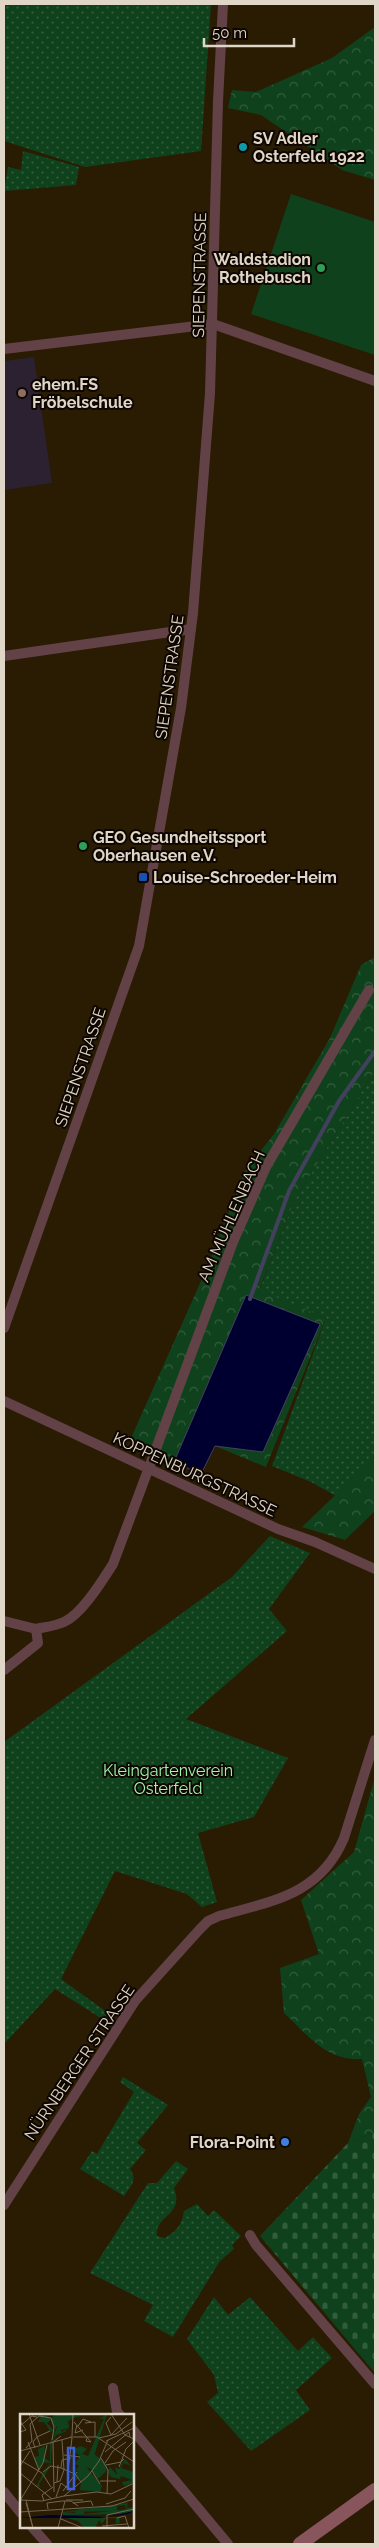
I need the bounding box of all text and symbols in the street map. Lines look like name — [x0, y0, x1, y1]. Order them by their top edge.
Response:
scale bar — [204, 15, 294, 47]
text: 50 m — [212, 24, 247, 42]
place label: SV Adler Osterfeld 1922 — [253, 129, 365, 166]
marker: SV Adler Osterfeld 1922 — [237, 141, 249, 153]
street label: SIEPENSTRASSE — [189, 212, 210, 338]
place label: Waldstadion Rothebusch — [214, 250, 311, 287]
marker: Waldstadion Rothebusch — [315, 262, 327, 274]
place label: ehem.FS Fröbelschule — [32, 375, 133, 412]
marker: ehem.FS Fröbelschule — [16, 387, 28, 399]
street label: SIEPENSTRASSE — [151, 614, 188, 740]
place label: GEO Gesundheitssport Oberhausen e.V. — [93, 828, 266, 865]
marker: GEO Gesundheitssport Oberhausen e.V. — [77, 840, 89, 852]
place label: Louise-Schroeder-Heim — [153, 868, 337, 887]
marker: Louise-Schroeder-Heim — [137, 871, 149, 883]
street label: SIEPENSTRASSE — [51, 1005, 110, 1129]
street label: AM MÜHLENBACH — [193, 1147, 269, 1285]
street label: KOPPENBURGSTRASSE — [110, 1428, 280, 1521]
park label: Kleingartenverein Osterfeld — [103, 1761, 233, 1798]
street label: NÜRNBERGER STRASSE — [19, 1980, 139, 2144]
place label: Flora-Point — [190, 2133, 275, 2152]
marker: Flora-Point — [279, 2136, 291, 2148]
inset map — [20, 2414, 134, 2528]

